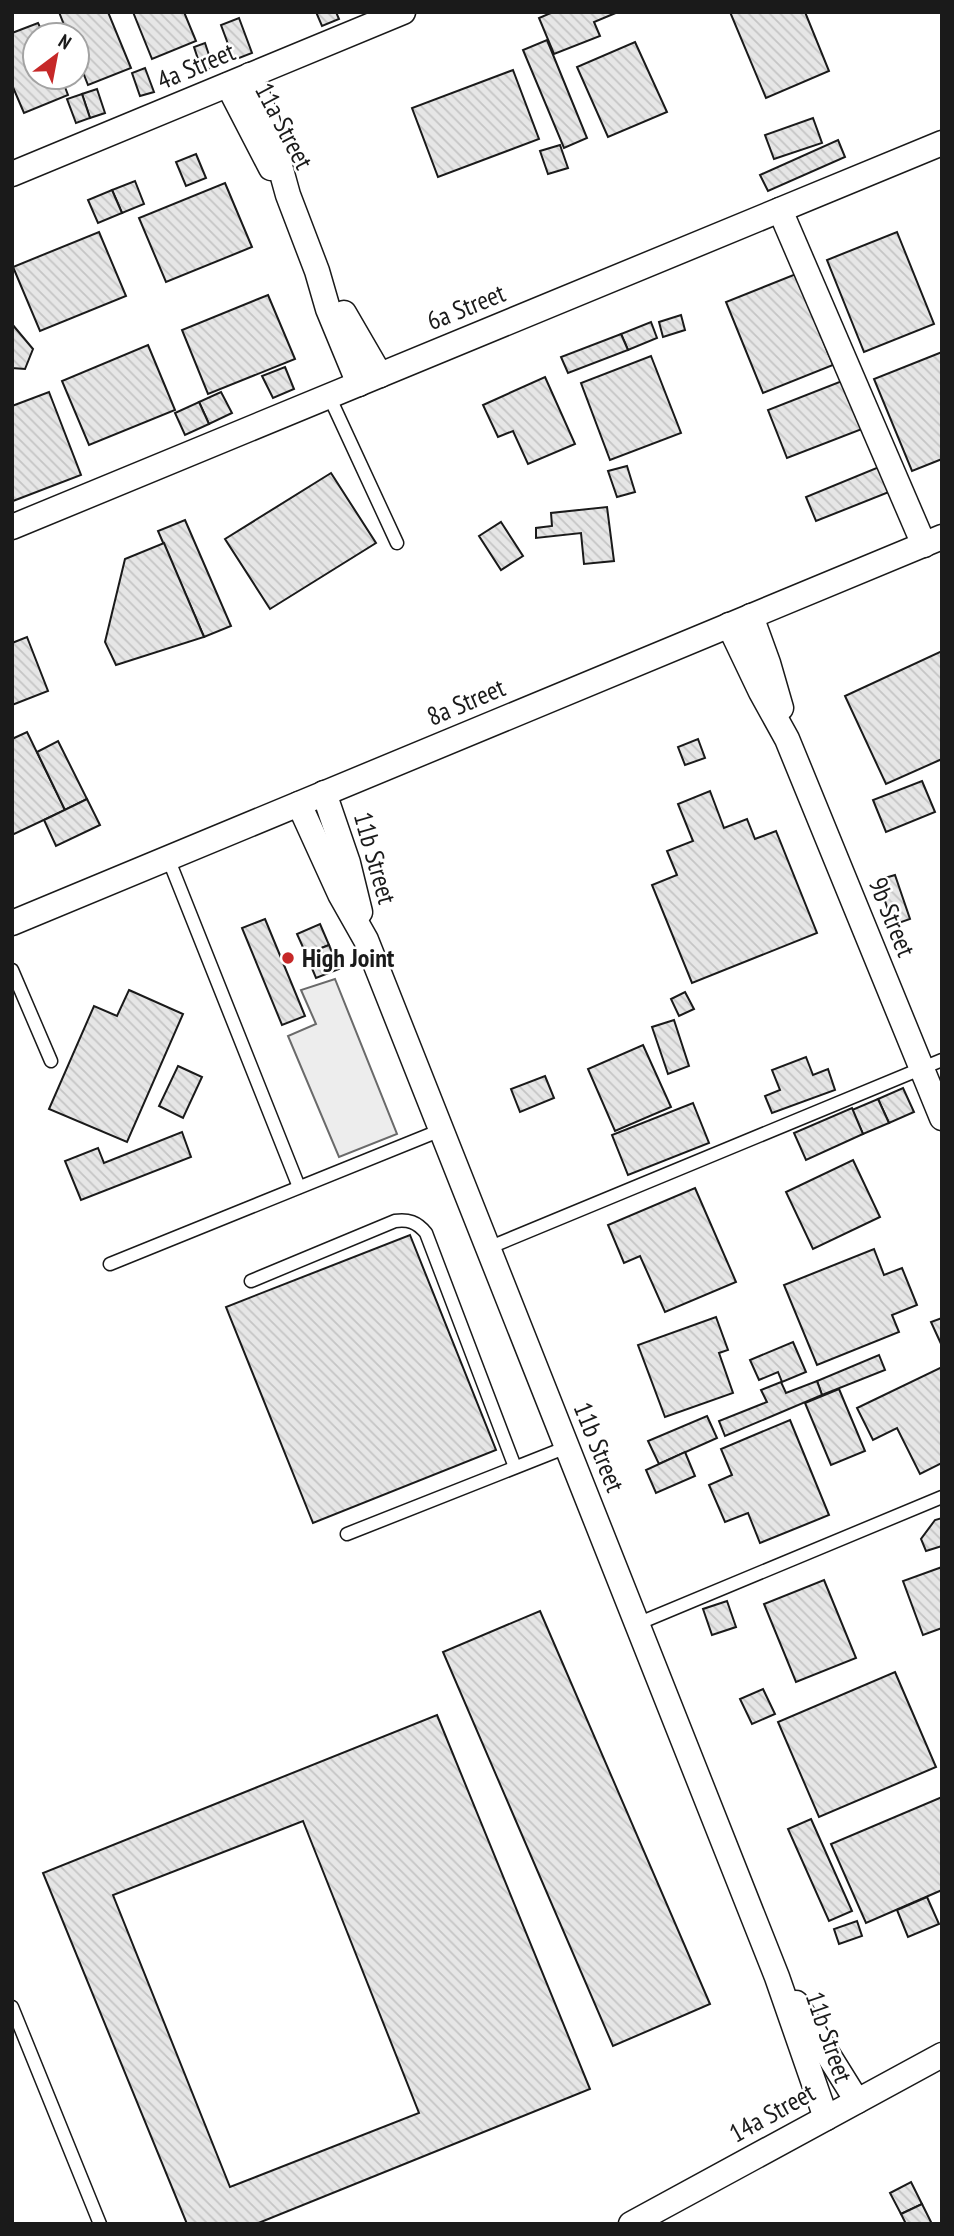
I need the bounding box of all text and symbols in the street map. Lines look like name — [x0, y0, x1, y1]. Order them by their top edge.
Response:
north arrow — [21, 21, 91, 91]
text: N — [54, 29, 76, 54]
street label: 4a Street — [152, 34, 240, 97]
street label: 11a Street — [248, 77, 321, 175]
street label: 6a Street — [422, 276, 510, 337]
street label: 8a Street — [422, 670, 510, 733]
street label: 11b Street — [347, 808, 404, 908]
street label: 9b Street — [862, 872, 923, 961]
place label: High Joint — [302, 941, 395, 974]
marker: High Joint — [280, 950, 296, 966]
street label: 11b Street — [567, 1397, 632, 1497]
street label: 11b Street — [799, 1987, 860, 2087]
street label: 14a Street — [723, 2076, 820, 2150]

